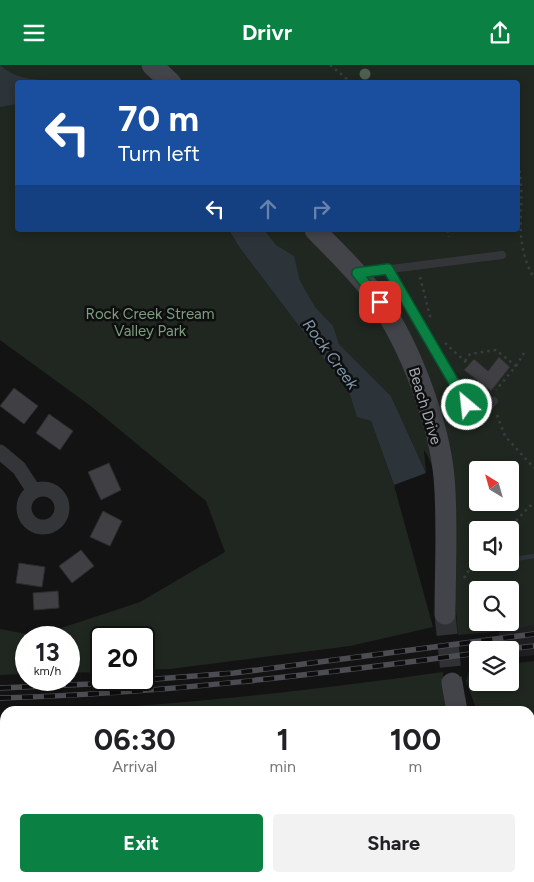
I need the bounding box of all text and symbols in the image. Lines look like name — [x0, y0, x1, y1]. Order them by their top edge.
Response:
icon: menu — [20, 19, 48, 47]
text: Drivr — [242, 19, 292, 46]
icon: share — [486, 19, 514, 47]
text: 70 m — [118, 98, 199, 140]
icon: left — [35, 100, 100, 165]
text: Turn left — [118, 140, 200, 167]
icon: left — [201, 195, 229, 223]
icon: ahead — [254, 195, 282, 223]
icon: right — [307, 195, 335, 223]
pin — [359, 281, 401, 323]
icon: arrive — [366, 288, 394, 316]
park label: Rock Creek Stream Valley Park — [86, 305, 215, 340]
water label: Rock Creek — [299, 316, 363, 394]
street label: Beach Drive — [405, 365, 445, 447]
position arrow — [440, 378, 492, 430]
north arrow — [469, 461, 519, 511]
map controls — [469, 461, 519, 691]
button: sound — [469, 521, 519, 571]
button: search — [469, 581, 519, 631]
speed limit sign: 20 — [90, 626, 155, 691]
text: 13 — [35, 637, 60, 667]
button: layers — [469, 641, 519, 691]
text: km/h — [34, 664, 61, 678]
text: 06:30 — [94, 721, 176, 758]
text: 1 — [276, 721, 289, 758]
text: 100 — [390, 721, 441, 758]
text: Arrival — [112, 757, 157, 776]
text: min — [270, 757, 296, 776]
text: m — [409, 757, 422, 776]
button: Exit — [20, 814, 263, 872]
button: Share — [273, 814, 515, 872]

